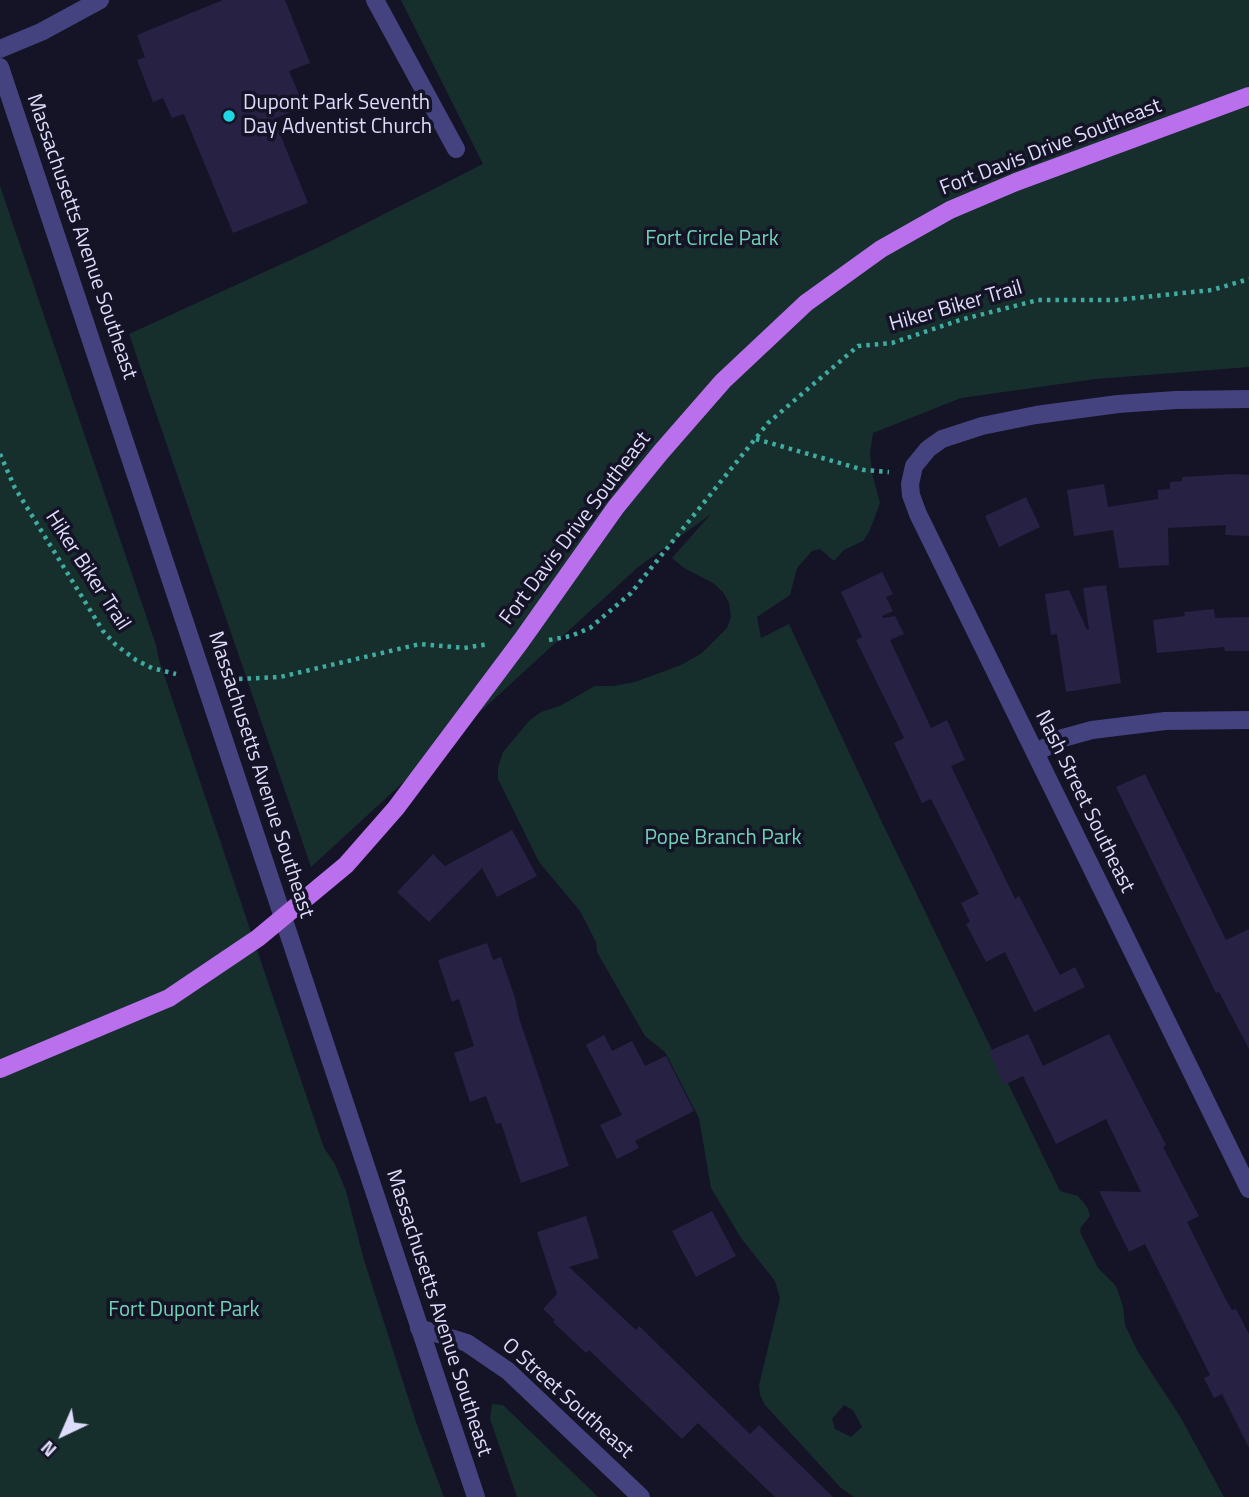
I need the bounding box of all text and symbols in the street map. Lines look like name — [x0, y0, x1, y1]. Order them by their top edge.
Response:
street label: Massachusetts Avenue Southeast — [20, 91, 142, 383]
place label: Dupont Park Seventh Day Adventist Church — [243, 91, 432, 141]
street label: Fort Davis Drive Southeast — [937, 94, 1165, 202]
marker: Dupont Park Seventh Day Adventist Church — [221, 108, 237, 124]
park label: Fort Circle Park — [645, 227, 779, 253]
street label: Hiker Biker Trail — [887, 276, 1025, 338]
street label: Fort Davis Drive Southeast — [495, 428, 657, 630]
street label: Hiker Biker Trail — [39, 507, 135, 635]
street label: Massachusetts Avenue Southeast — [202, 628, 318, 922]
street label: Nash Street Southeast — [1029, 707, 1139, 897]
park label: Pope Branch Park — [645, 826, 801, 852]
street label: Massachusetts Avenue Southeast — [380, 1166, 496, 1460]
park label: Fort Dupont Park — [108, 1298, 260, 1324]
street label: O Street Southeast — [496, 1334, 638, 1464]
north arrow — [28, 1399, 98, 1469]
text: N — [33, 1434, 63, 1464]

